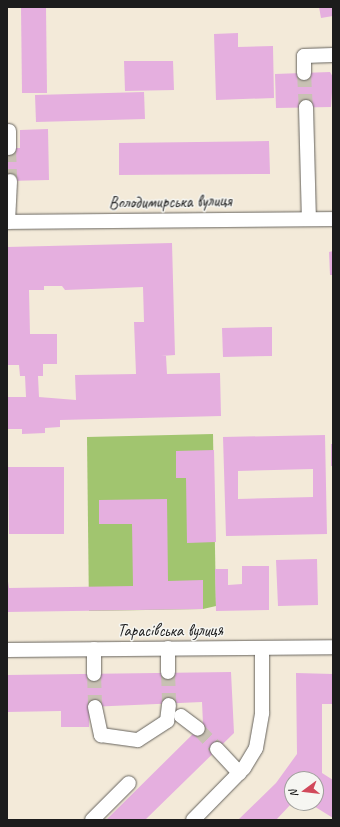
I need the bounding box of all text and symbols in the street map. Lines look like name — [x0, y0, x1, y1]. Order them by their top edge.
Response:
street label: Володимирська вулиця — [108, 191, 232, 213]
street label: Тарасівська вулиця — [117, 621, 223, 641]
north arrow — [284, 771, 324, 811]
text: N — [286, 789, 301, 799]

